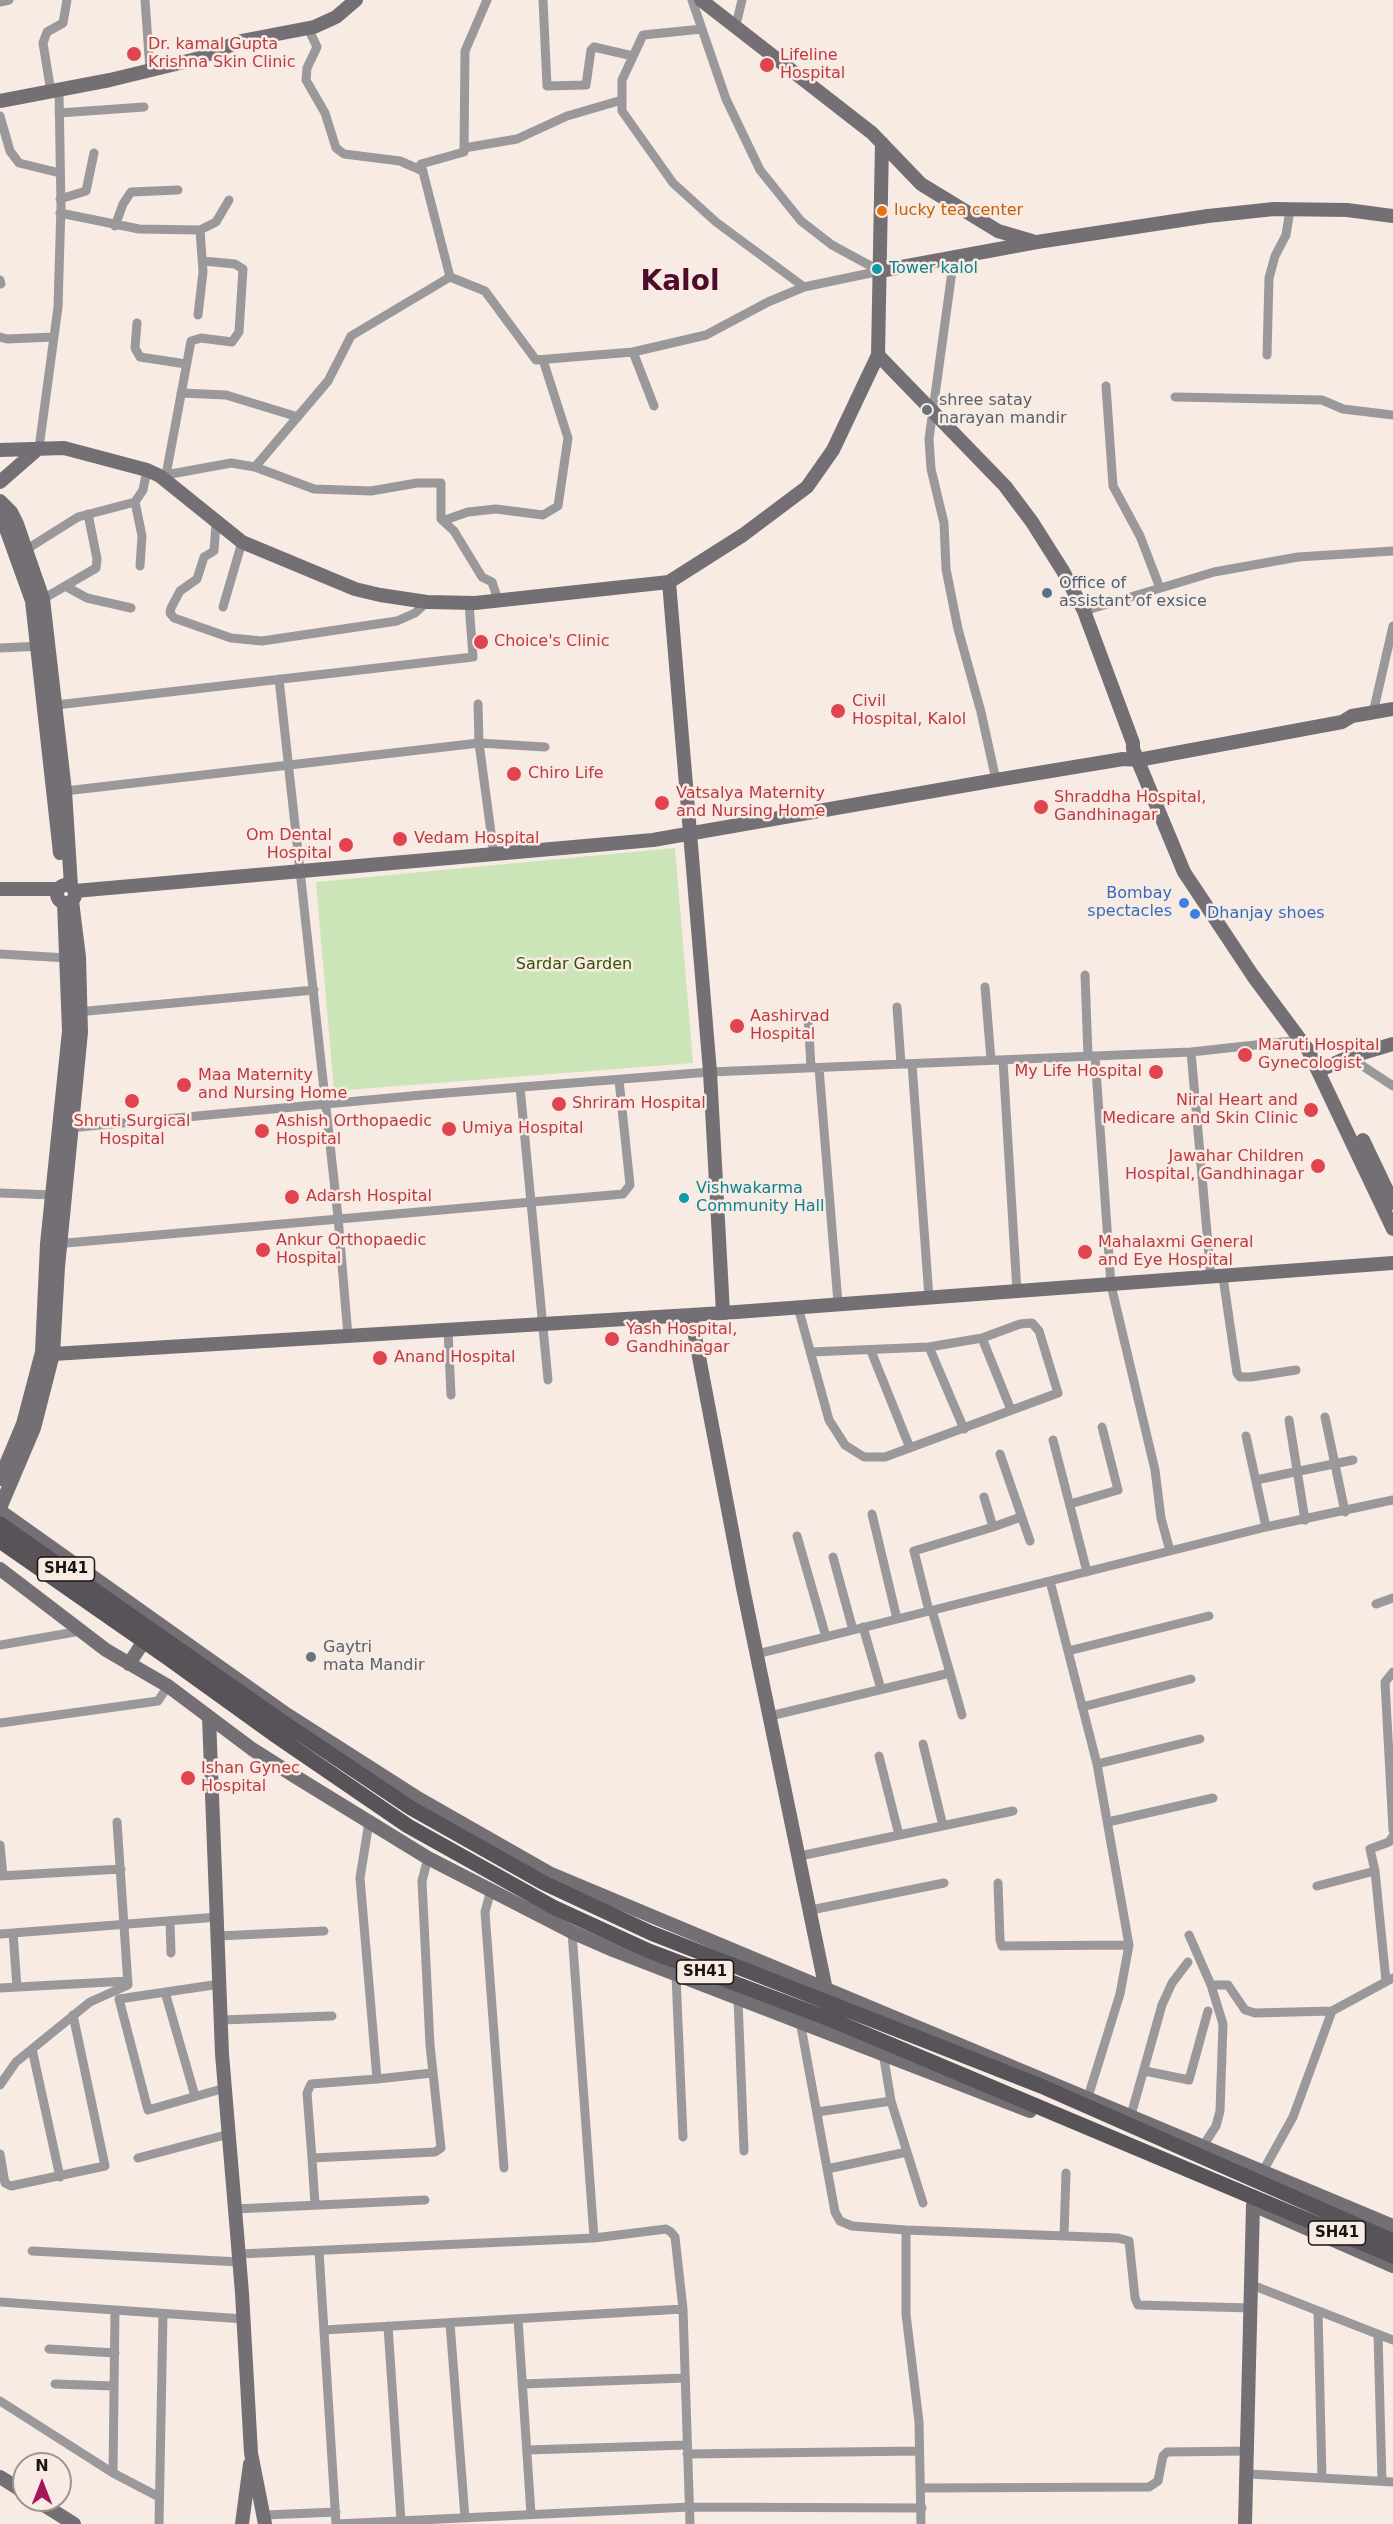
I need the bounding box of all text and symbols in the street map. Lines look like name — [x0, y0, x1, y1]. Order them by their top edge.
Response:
place label: Dr. kamal Gupta Krishna Skin Clinic — [148, 35, 296, 73]
marker: Dr. kamal Gupta Krishna Skin Clinic — [125, 45, 143, 63]
place label: Lifeline Hospital — [780, 46, 845, 84]
marker: Lifeline Hospital — [758, 56, 776, 74]
place label: lucky tea center — [894, 201, 1023, 221]
marker: lucky tea center — [875, 204, 889, 218]
place label: Tower kalol — [889, 259, 978, 279]
marker: Tower kalol — [870, 262, 884, 276]
district label: Kalol — [640, 266, 720, 300]
place label: shree satay narayan mandir — [939, 391, 1067, 429]
marker: shree satay narayan mandir — [920, 403, 934, 417]
place label: Office of assistant of exsice — [1059, 574, 1207, 612]
marker: Office of assistant of exsice — [1040, 586, 1054, 600]
place label: Choice's Clinic — [494, 632, 609, 652]
marker: Choice's Clinic — [472, 633, 490, 651]
place label: Civil Hospital, Kalol — [852, 692, 966, 730]
marker: Civil Hospital, Kalol — [829, 702, 847, 720]
place label: Chiro Life — [528, 764, 604, 784]
marker: Chiro Life — [505, 765, 523, 783]
place label: Vatsalya Maternity and Nursing Home — [676, 784, 825, 822]
place label: Shraddha Hospital, Gandhinagar — [1054, 788, 1206, 826]
marker: Vatsalya Maternity and Nursing Home — [653, 794, 671, 812]
marker: Shraddha Hospital, Gandhinagar — [1032, 798, 1050, 816]
place label: Om Dental Hospital — [246, 826, 332, 864]
place label: Vedam Hospital — [414, 829, 539, 849]
marker: Vedam Hospital — [391, 830, 409, 848]
marker: Om Dental Hospital — [337, 836, 355, 854]
place label: Bombay spectacles — [1087, 884, 1172, 922]
marker: Bombay spectacles — [1177, 896, 1191, 910]
place label: Dhanjay shoes — [1207, 904, 1325, 924]
marker: Dhanjay shoes — [1188, 907, 1202, 921]
park label: Sardar Garden — [516, 955, 632, 975]
place label: Aashirvad Hospital — [750, 1007, 830, 1045]
marker: Aashirvad Hospital — [728, 1017, 746, 1035]
place label: Maruti Hospital Gynecologist — [1258, 1036, 1379, 1074]
marker: Maruti Hospital Gynecologist — [1236, 1046, 1254, 1064]
place label: My Life Hospital — [1014, 1062, 1142, 1082]
marker: My Life Hospital — [1147, 1063, 1165, 1081]
place label: Maa Maternity and Nursing Home — [198, 1066, 347, 1104]
marker: Maa Maternity and Nursing Home — [175, 1076, 193, 1094]
place label: Niral Heart and Medicare and Skin Clinic — [1102, 1091, 1298, 1129]
marker: Shruti Surgical Hospital — [123, 1092, 141, 1110]
place label: Shriram Hospital — [572, 1094, 706, 1114]
marker: Shriram Hospital — [550, 1095, 568, 1113]
marker: Niral Heart and Medicare and Skin Clinic — [1302, 1101, 1320, 1119]
place label: Shruti Surgical Hospital — [73, 1112, 191, 1150]
place label: Ashish Orthopaedic Hospital — [276, 1112, 432, 1150]
place label: Umiya Hospital — [462, 1119, 583, 1139]
marker: Umiya Hospital — [440, 1120, 458, 1138]
marker: Ashish Orthopaedic Hospital — [253, 1122, 271, 1140]
place label: Jawahar Children Hospital, Gandhinagar — [1125, 1147, 1304, 1185]
marker: Jawahar Children Hospital, Gandhinagar — [1309, 1157, 1327, 1175]
place label: Vishwakarma Community Hall — [696, 1179, 824, 1217]
place label: Adarsh Hospital — [306, 1187, 432, 1207]
marker: Adarsh Hospital — [283, 1188, 301, 1206]
marker: Vishwakarma Community Hall — [677, 1191, 691, 1205]
place label: Ankur Orthopaedic Hospital — [276, 1231, 426, 1269]
place label: Mahalaxmi General and Eye Hospital — [1098, 1233, 1253, 1271]
marker: Ankur Orthopaedic Hospital — [254, 1241, 272, 1259]
marker: Mahalaxmi General and Eye Hospital — [1076, 1243, 1094, 1261]
place label: Yash Hospital, Gandhinagar — [626, 1320, 737, 1358]
marker: Yash Hospital, Gandhinagar — [603, 1330, 621, 1348]
place label: Anand Hospital — [394, 1348, 516, 1368]
marker: Anand Hospital — [371, 1349, 389, 1367]
road number: SH41 — [38, 1557, 94, 1581]
place label: Gaytri mata Mandir — [323, 1638, 424, 1676]
marker: Gaytri mata Mandir — [304, 1650, 318, 1664]
place label: Ishan Gynec Hospital — [201, 1759, 300, 1797]
marker: Ishan Gynec Hospital — [179, 1769, 197, 1787]
road number: SH41 — [676, 1960, 734, 1984]
road number: SH41 — [1308, 2221, 1366, 2245]
north arrow — [12, 2452, 72, 2512]
text: N — [35, 2456, 49, 2475]

